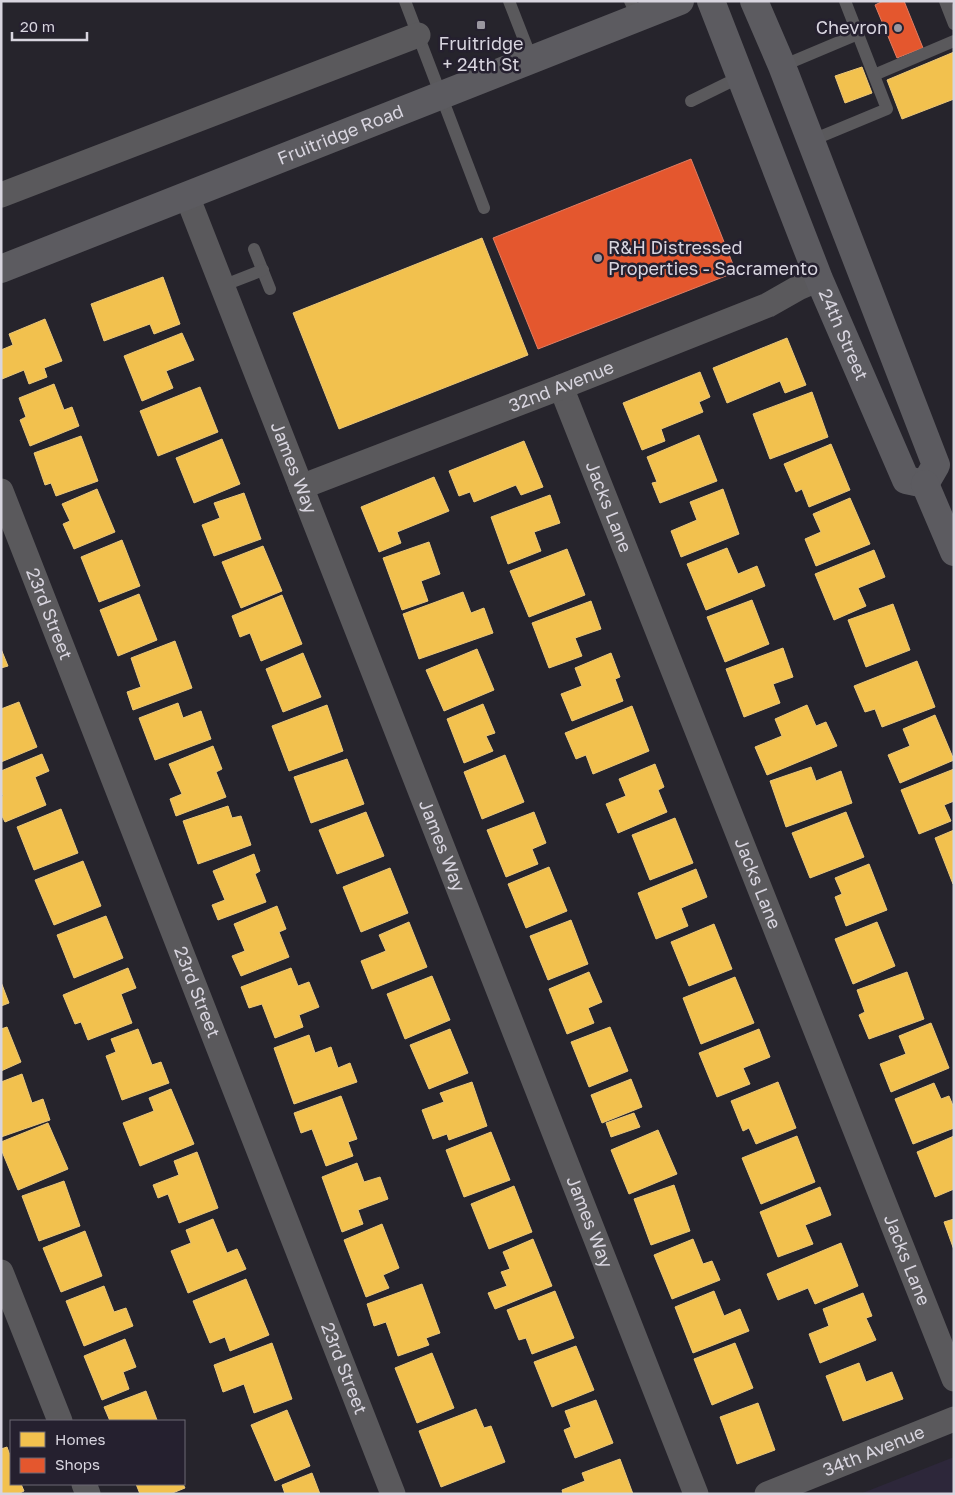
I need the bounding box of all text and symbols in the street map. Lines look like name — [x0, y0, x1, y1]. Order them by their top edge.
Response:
scale bar — [12, 10, 88, 42]
place label: Chevron — [816, 16, 888, 38]
text: 20 m — [20, 17, 55, 35]
marker: Fruitridge + 24th St — [475, 19, 487, 31]
marker: Chevron — [892, 22, 904, 34]
place label: Fruitridge + 24th St — [438, 32, 524, 75]
street label: Fruitridge Road — [274, 99, 406, 169]
place label: R&H Distressed Properties - Sacramento — [608, 236, 818, 279]
marker: R&H Distressed Properties - Sacramento — [592, 252, 604, 264]
street label: 24th Street — [815, 285, 874, 383]
street label: 32nd Avenue — [505, 355, 617, 416]
street label: James Way — [267, 418, 322, 517]
street label: Jacks Lane — [581, 458, 637, 555]
street label: 23rd Street — [22, 565, 78, 663]
street label: James Way — [415, 796, 471, 895]
street label: Jacks Lane — [731, 834, 787, 932]
street label: 23rd Street — [170, 943, 226, 1041]
street label: James Way — [562, 1172, 618, 1271]
street label: Jacks Lane — [880, 1211, 936, 1308]
street label: 23rd Street — [317, 1319, 373, 1417]
legend — [10, 1420, 185, 1485]
street label: 34th Avenue — [819, 1420, 928, 1481]
text: Homes — [55, 1430, 105, 1448]
text: Shops — [55, 1455, 100, 1473]

